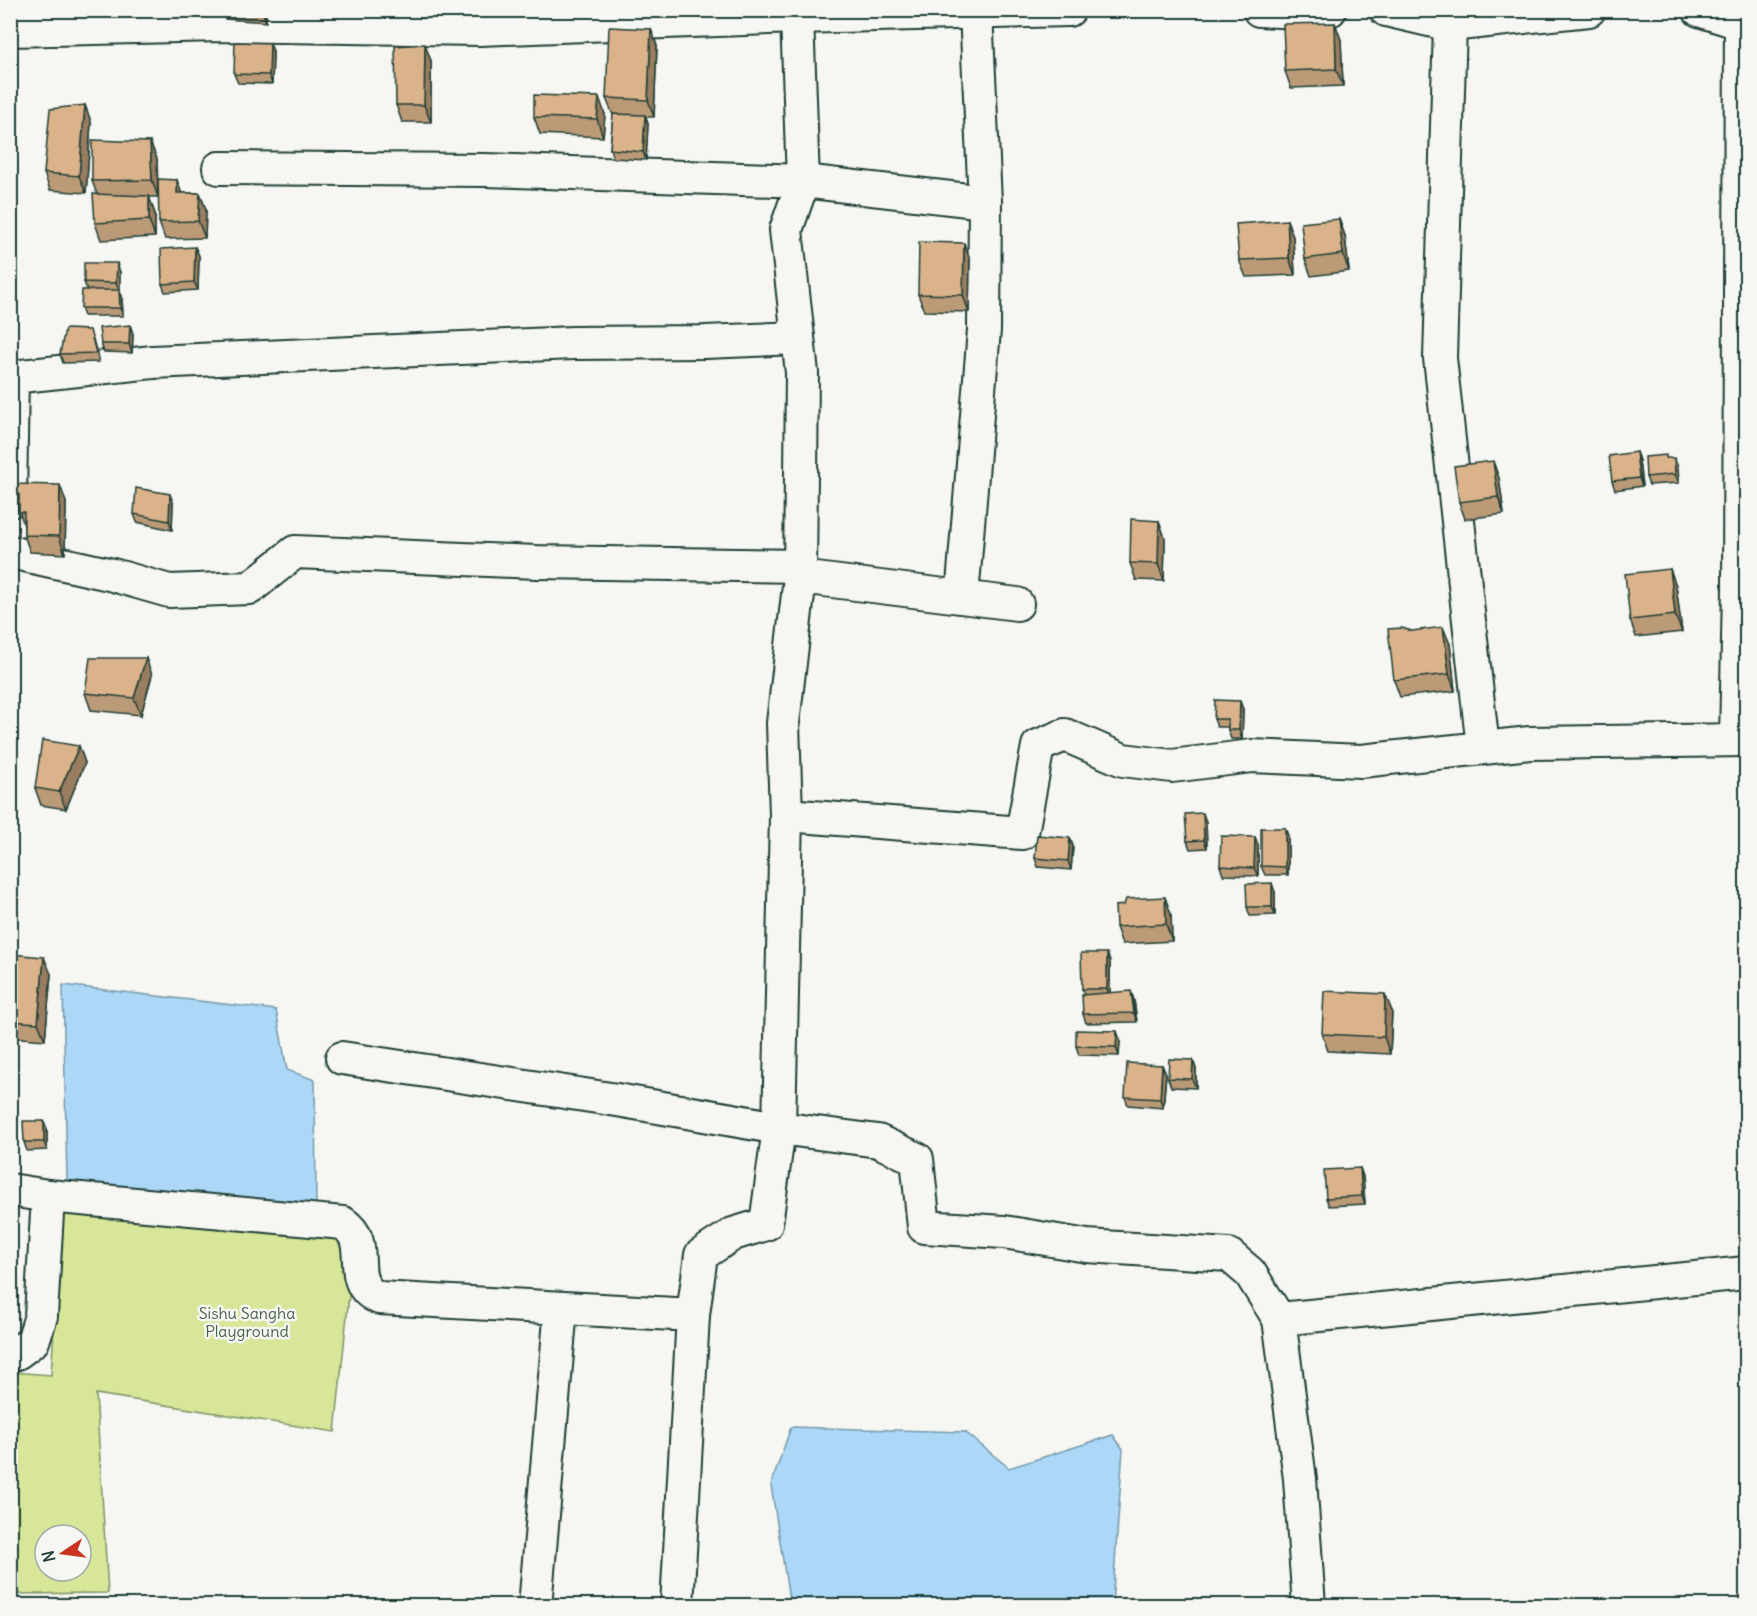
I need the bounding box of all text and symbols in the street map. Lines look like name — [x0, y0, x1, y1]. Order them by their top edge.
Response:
park label: Sishu Sangha Playground — [199, 1303, 295, 1341]
north arrow — [33, 1523, 93, 1583]
text: N — [37, 1549, 59, 1564]

